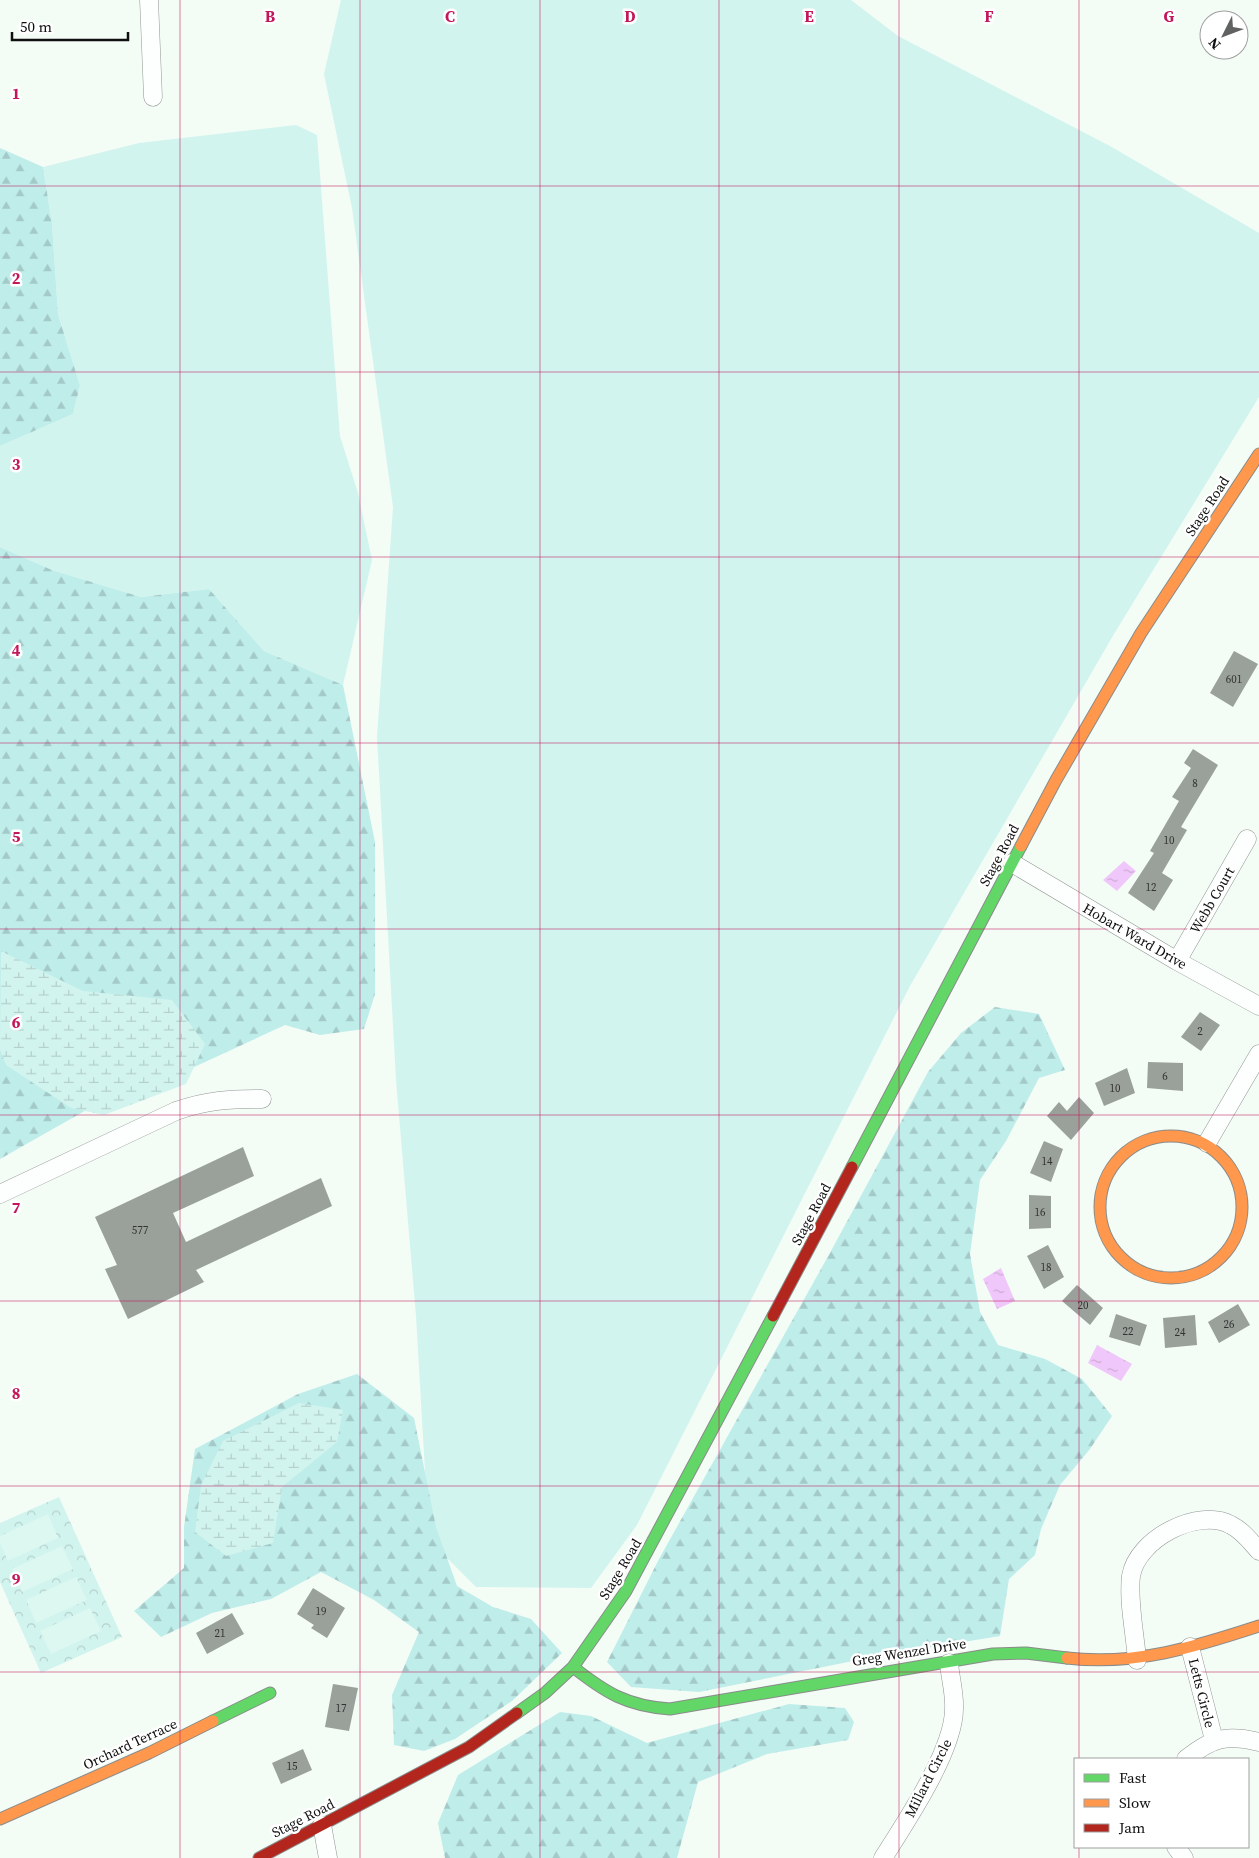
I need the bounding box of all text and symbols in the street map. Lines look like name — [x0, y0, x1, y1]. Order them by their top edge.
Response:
text: B — [265, 5, 276, 27]
text: C — [445, 5, 455, 27]
text: D — [624, 5, 636, 27]
text: E — [804, 5, 814, 27]
text: F — [984, 5, 994, 27]
text: G — [1164, 5, 1175, 27]
scale bar — [12, 10, 129, 42]
north arrow — [1199, 10, 1249, 60]
text: 50 m — [20, 16, 52, 37]
text: N — [1203, 33, 1225, 54]
text: 1 — [12, 82, 20, 104]
text: 2 — [12, 267, 21, 289]
text: 3 — [12, 453, 21, 475]
street label: Stage Road — [1180, 472, 1234, 540]
text: 4 — [12, 639, 21, 661]
house number: 601 — [1226, 672, 1242, 687]
house number: 8 — [1192, 776, 1198, 791]
street label: Stage Road — [974, 820, 1024, 890]
text: 5 — [12, 825, 21, 847]
house number: 10 — [1164, 833, 1175, 848]
street label: Webb Court — [1185, 863, 1239, 937]
house number: 12 — [1146, 880, 1157, 895]
street label: Hobart Ward Drive — [1079, 898, 1191, 974]
text: 6 — [12, 1011, 21, 1033]
house number: 2 — [1197, 1024, 1203, 1039]
house number: 6 — [1162, 1069, 1168, 1084]
house number: 10 — [1110, 1081, 1121, 1096]
house number: 14 — [1042, 1154, 1053, 1169]
street label: Stage Road — [786, 1179, 836, 1249]
text: 7 — [12, 1196, 21, 1218]
house number: 16 — [1035, 1205, 1046, 1220]
house number: 577 — [132, 1223, 149, 1238]
house number: 18 — [1041, 1260, 1052, 1275]
house number: 20 — [1078, 1298, 1089, 1313]
house number: 26 — [1224, 1317, 1235, 1332]
house number: 22 — [1123, 1324, 1134, 1339]
house number: 24 — [1175, 1325, 1186, 1340]
text: 8 — [12, 1382, 20, 1404]
street label: Stage Road — [594, 1535, 646, 1603]
text: 9 — [12, 1568, 21, 1590]
house number: 19 — [316, 1604, 327, 1619]
house number: 21 — [215, 1626, 226, 1641]
street label: Greg Wenzel Drive — [851, 1633, 967, 1671]
street label: Letts Circle — [1184, 1656, 1220, 1730]
house number: 17 — [336, 1701, 347, 1716]
street label: Orchard Terrace — [80, 1713, 180, 1775]
street label: Millard Circle — [900, 1735, 956, 1821]
legend — [1074, 1758, 1249, 1848]
house number: 15 — [287, 1759, 298, 1774]
text: Fast — [1119, 1767, 1146, 1788]
text: Slow — [1119, 1792, 1151, 1813]
street label: Stage Road — [268, 1794, 338, 1842]
text: Jam — [1118, 1817, 1146, 1838]

